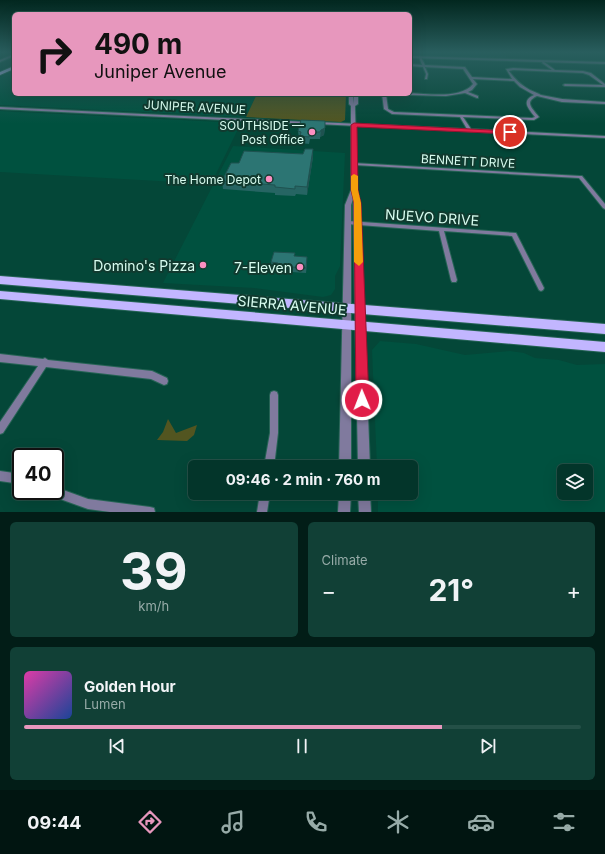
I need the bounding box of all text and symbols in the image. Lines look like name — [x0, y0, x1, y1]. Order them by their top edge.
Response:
text: 490 m — [94, 27, 182, 61]
icon: right — [28, 28, 80, 80]
text: Juniper Avenue — [94, 61, 227, 82]
street label: JUNIPER AVENUE — [144, 97, 246, 117]
pin — [493, 115, 527, 149]
place label: SOUTHSIDE — Post Office — [219, 118, 304, 147]
icon: arrive — [499, 121, 521, 143]
marker: SOUTHSIDE — Post Office — [307, 127, 317, 137]
street label: BENNETT DRIVE — [421, 151, 515, 171]
place label: The Home Depot — [165, 172, 261, 187]
marker: The Home Depot — [264, 174, 274, 184]
street label: NUEVO DRIVE — [384, 205, 480, 229]
place label: Domino's Pizza — [93, 257, 195, 274]
place label: 7-Eleven — [234, 259, 292, 276]
marker: Domino's Pizza — [198, 260, 208, 270]
marker: 7-Eleven — [295, 262, 305, 272]
street label: SIERRA AVENUE — [237, 292, 347, 318]
position arrow — [341, 379, 383, 421]
speed limit sign: 40 — [12, 448, 64, 500]
map controls — [557, 464, 593, 500]
button: layers — [557, 464, 593, 500]
text: 09:46 · 2 min · 760 m — [226, 470, 380, 489]
text: 39 — [120, 540, 187, 603]
text: Climate — [322, 552, 368, 568]
text: 21° — [428, 572, 474, 608]
text: − — [322, 578, 336, 604]
text: + — [566, 578, 581, 604]
text: km/h — [138, 598, 169, 614]
text: Golden Hour — [84, 677, 176, 696]
text: Lumen — [84, 696, 126, 712]
icon: previous — [106, 735, 128, 757]
icon: pause — [291, 735, 313, 757]
icon: next — [477, 735, 499, 757]
icon: directions — [136, 808, 164, 836]
icon: music — [219, 808, 247, 836]
icon: phone — [302, 808, 330, 836]
icon: climate — [384, 808, 412, 836]
icon: car — [467, 808, 495, 836]
icon: filters — [550, 808, 578, 836]
text: 09:44 — [27, 812, 82, 833]

